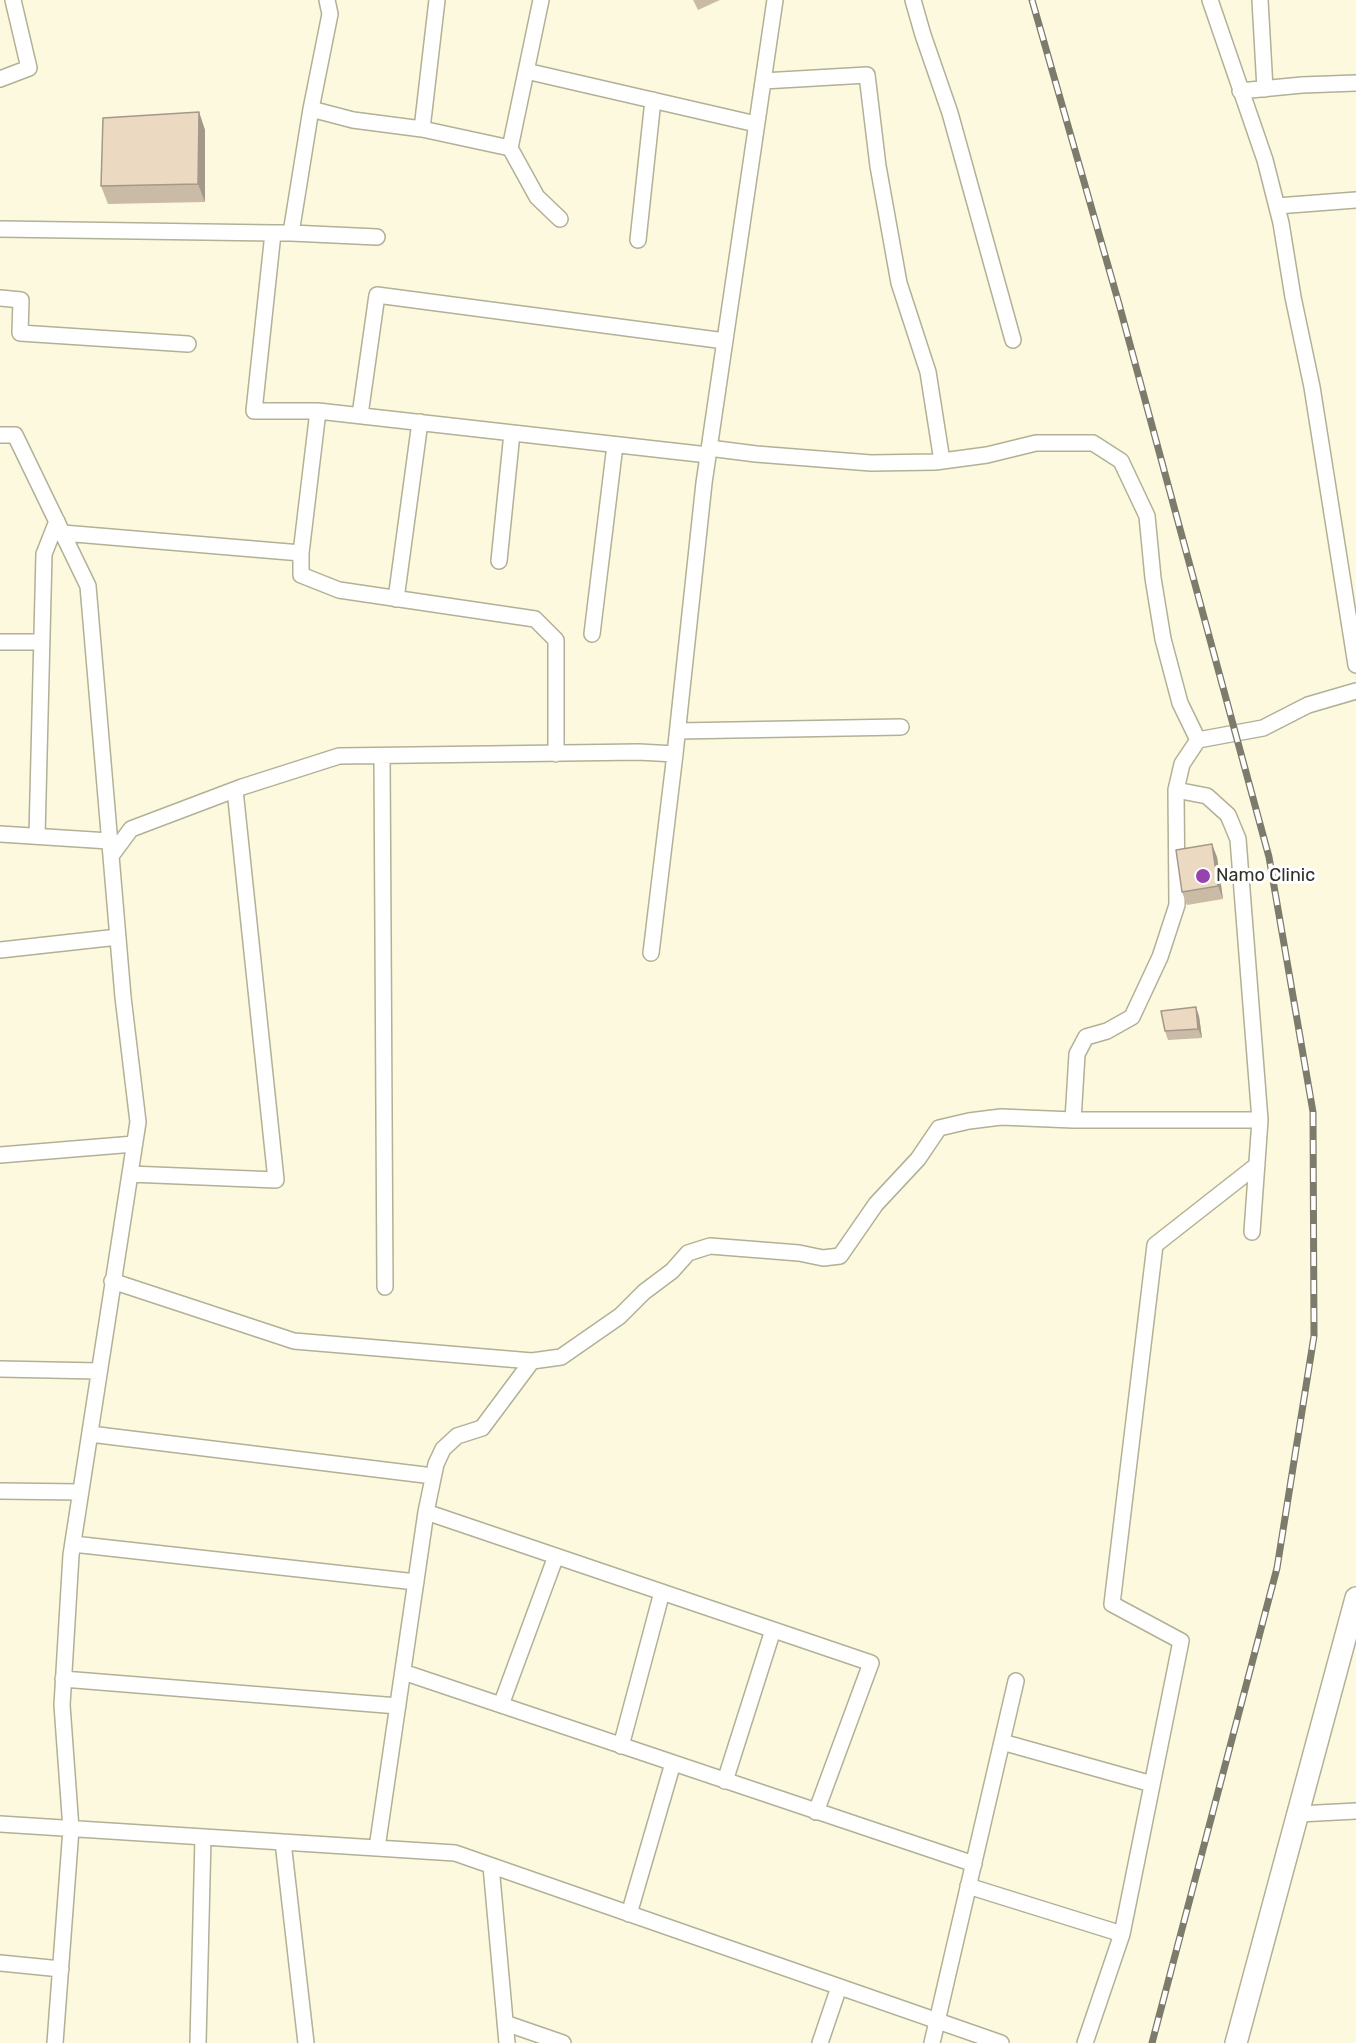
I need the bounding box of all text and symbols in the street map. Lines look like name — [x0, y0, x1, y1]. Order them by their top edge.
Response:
place label: Namo Clinic — [1216, 865, 1315, 887]
marker: Namo Clinic — [1194, 867, 1212, 885]

